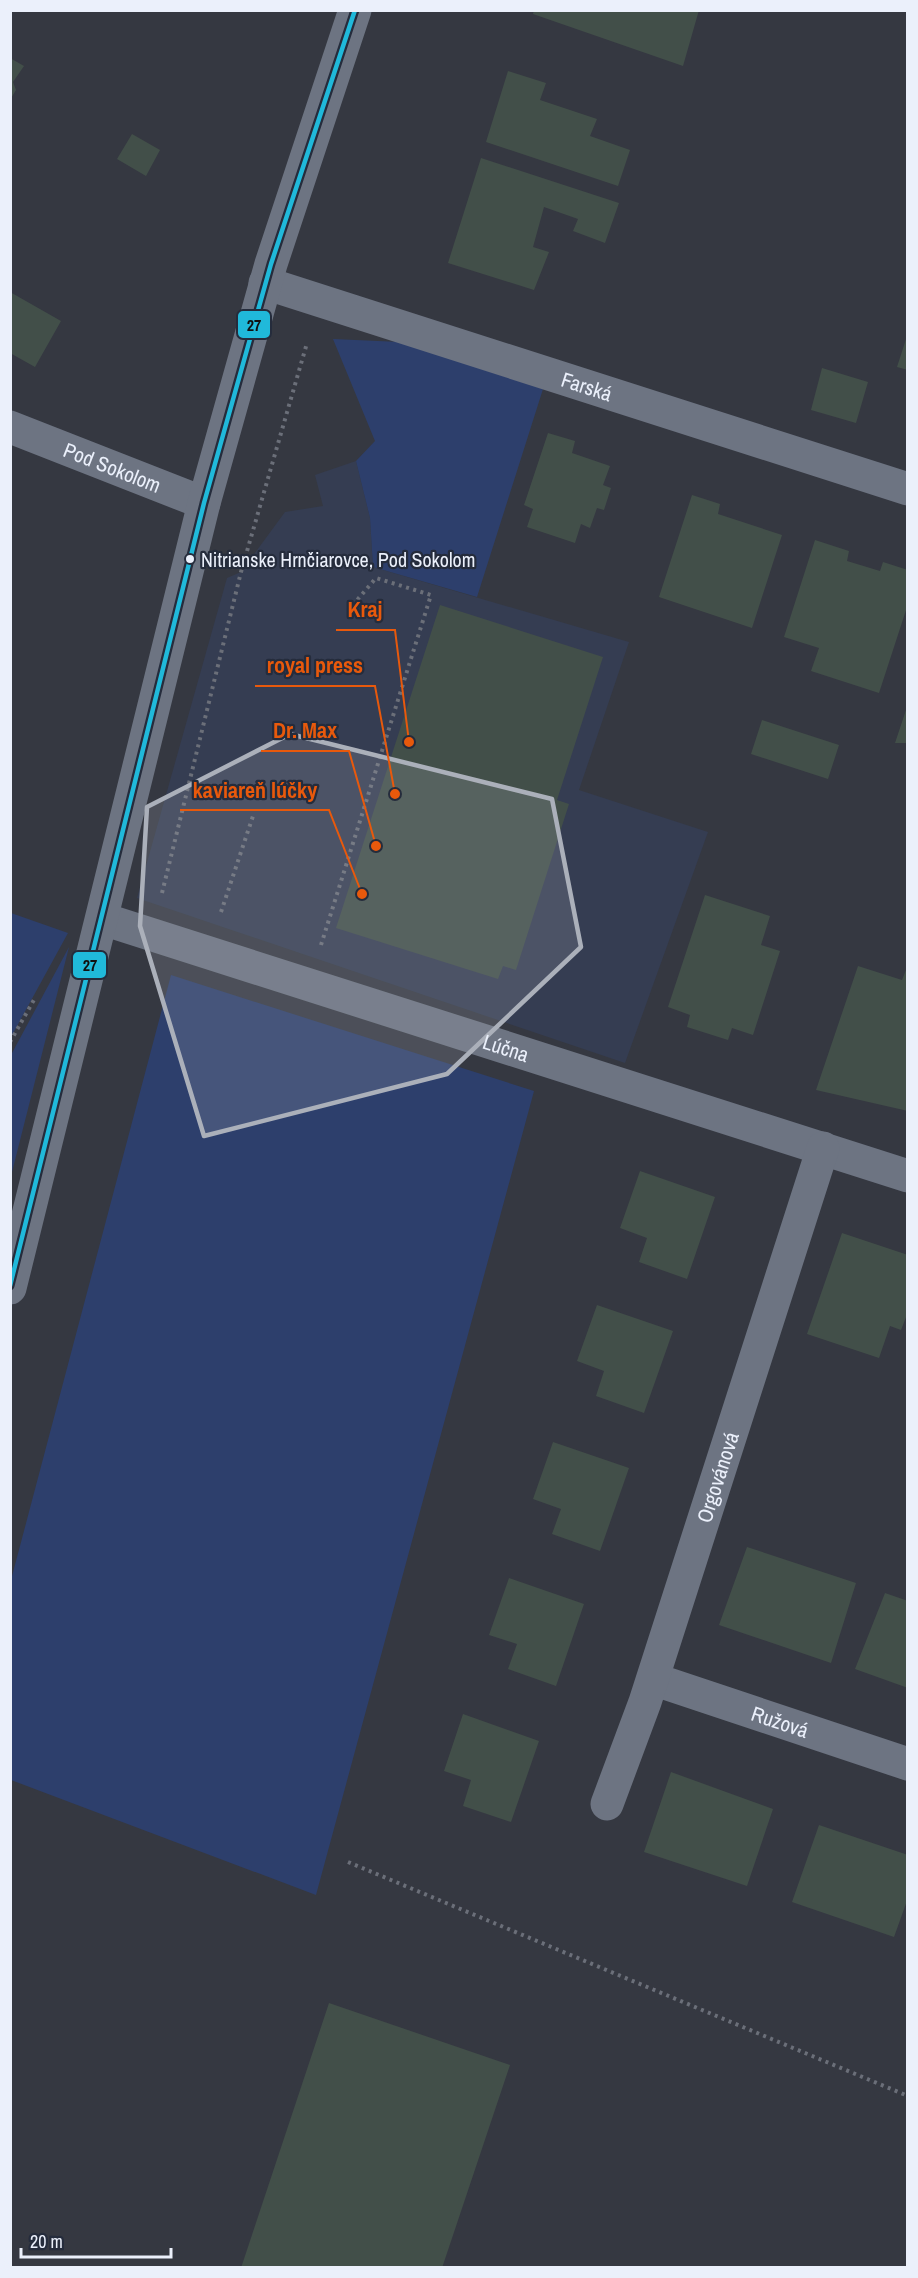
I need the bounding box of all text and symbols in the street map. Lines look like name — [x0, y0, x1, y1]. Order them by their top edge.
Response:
line badge: 27 — [237, 310, 271, 339]
text: 27 — [247, 314, 261, 336]
street label: Farská — [558, 364, 616, 408]
street label: Pod Sokolom — [59, 435, 165, 499]
place label: Nitrianske Hrnčiarovce, Pod Sokolom — [201, 546, 475, 573]
marker: Nitrianske Hrnčiarovce, Pod Sokolom — [184, 553, 196, 565]
callout: Kraj — [336, 590, 395, 630]
text: Kraj — [347, 594, 383, 624]
callout: royal press — [255, 646, 375, 686]
text: royal press — [267, 650, 363, 680]
callout: Dr. Max — [261, 711, 349, 751]
text: Dr. Max — [273, 715, 337, 745]
callout: kaviareň lúčky — [180, 770, 329, 810]
text: kaviareň lúčky — [193, 775, 317, 805]
line badge: 27 — [72, 951, 107, 979]
text: 27 — [83, 954, 97, 976]
street label: Lúčna — [479, 1027, 533, 1069]
street label: Orgovánová — [689, 1428, 746, 1526]
street label: Ružová — [748, 1698, 813, 1745]
scale bar — [21, 2221, 171, 2259]
text: 20 m — [30, 2229, 63, 2254]

